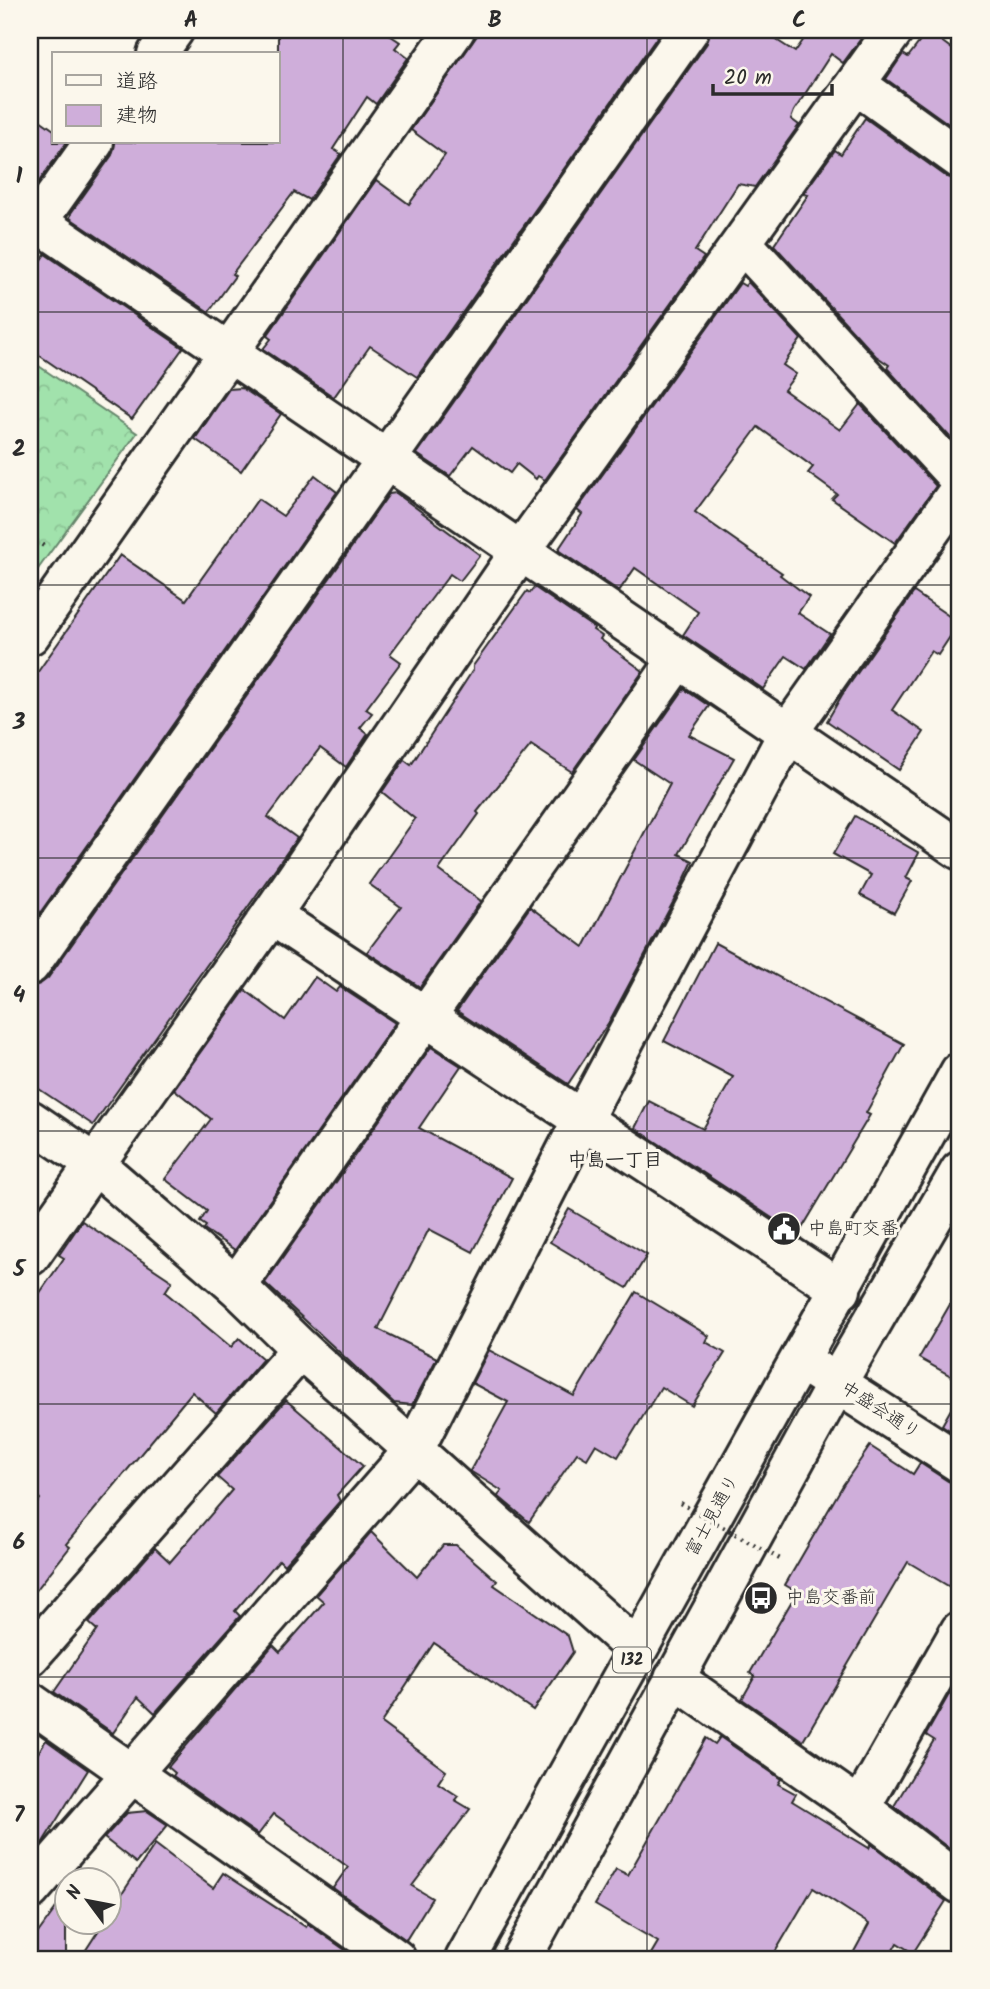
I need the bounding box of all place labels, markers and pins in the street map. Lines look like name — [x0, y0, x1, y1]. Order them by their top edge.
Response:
public building icon: 中島町交番 — [765, 1210, 803, 1248]
place label: 中島町交番 — [808, 1215, 898, 1244]
bus stop icon: 中島交番前 — [742, 1579, 780, 1617]
place label: 中島交番前 — [786, 1584, 876, 1613]

